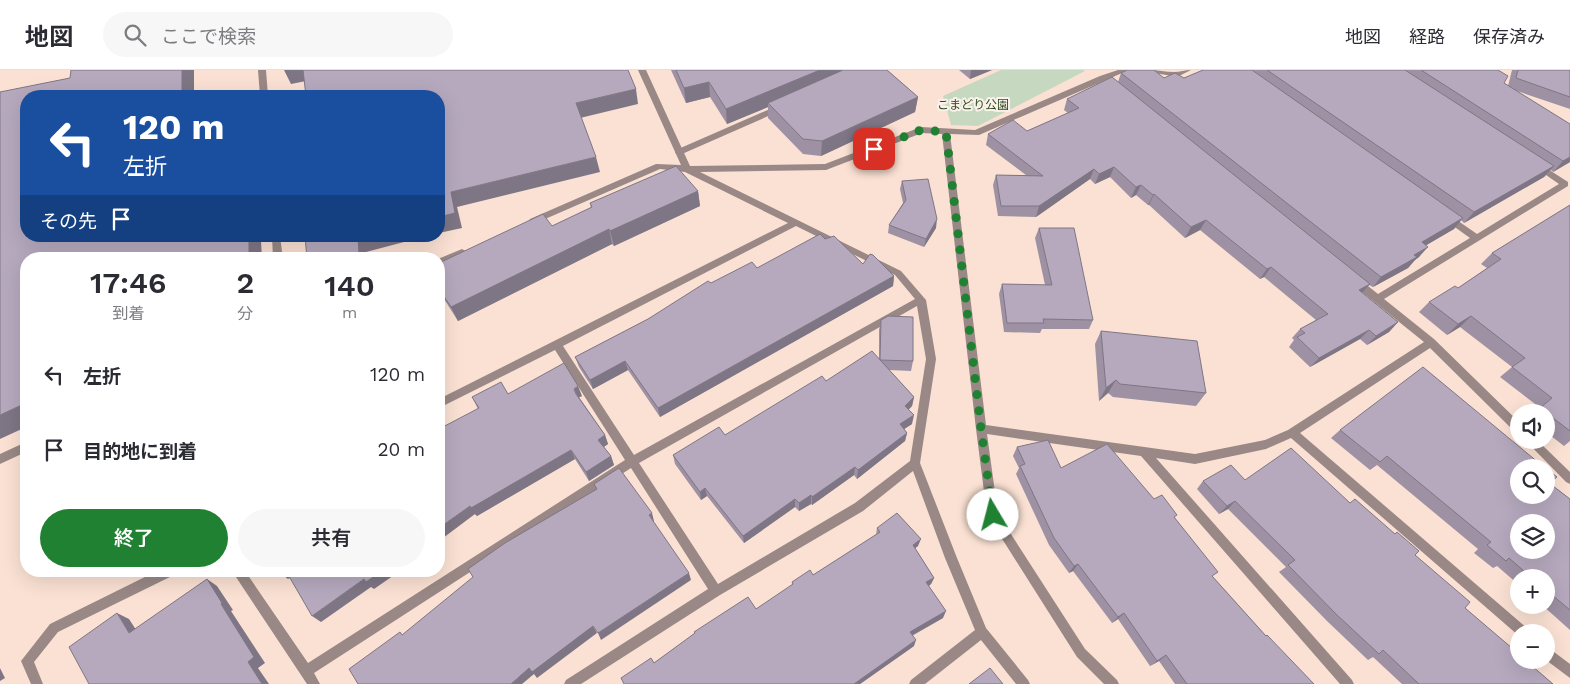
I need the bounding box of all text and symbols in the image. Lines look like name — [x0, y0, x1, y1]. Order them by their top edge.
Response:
search box — [103, 12, 453, 57]
icon: search — [121, 21, 149, 49]
text: 地図 — [25, 23, 73, 51]
text: ここで検索 — [161, 25, 256, 48]
text: 地図 — [1345, 26, 1381, 47]
text: 経路 — [1409, 26, 1445, 47]
text: 保存済み — [1473, 26, 1545, 47]
park label: こまどり公園 — [937, 98, 1009, 112]
text: 120 m — [123, 106, 224, 148]
icon: left — [40, 110, 105, 175]
pin — [853, 128, 895, 170]
icon: arrive — [860, 135, 888, 163]
text: 左折 — [123, 154, 167, 179]
icon: arrive — [107, 205, 135, 233]
text: その先 — [40, 210, 97, 233]
text: 17:46 — [90, 265, 166, 300]
text: 2 — [236, 265, 254, 300]
text: 140 — [324, 268, 375, 303]
text: m — [342, 303, 357, 322]
text: 到着 — [112, 304, 144, 323]
text: 分 — [237, 304, 253, 323]
icon: left — [40, 361, 68, 389]
text: 120 m — [370, 363, 425, 386]
text: 左折 — [83, 365, 121, 388]
map controls — [1510, 404, 1555, 669]
button: sound — [1510, 404, 1555, 449]
icon: arrive — [40, 436, 68, 464]
text: 20 m — [378, 438, 425, 461]
text: 目的地に到着 — [83, 440, 197, 463]
button: search — [1510, 459, 1555, 504]
position arrow — [966, 488, 1018, 540]
button: 終了 — [40, 509, 228, 567]
button: 共有 — [238, 509, 425, 567]
button: layers — [1510, 514, 1555, 559]
button: + — [1510, 569, 1555, 614]
button: − — [1510, 624, 1555, 669]

